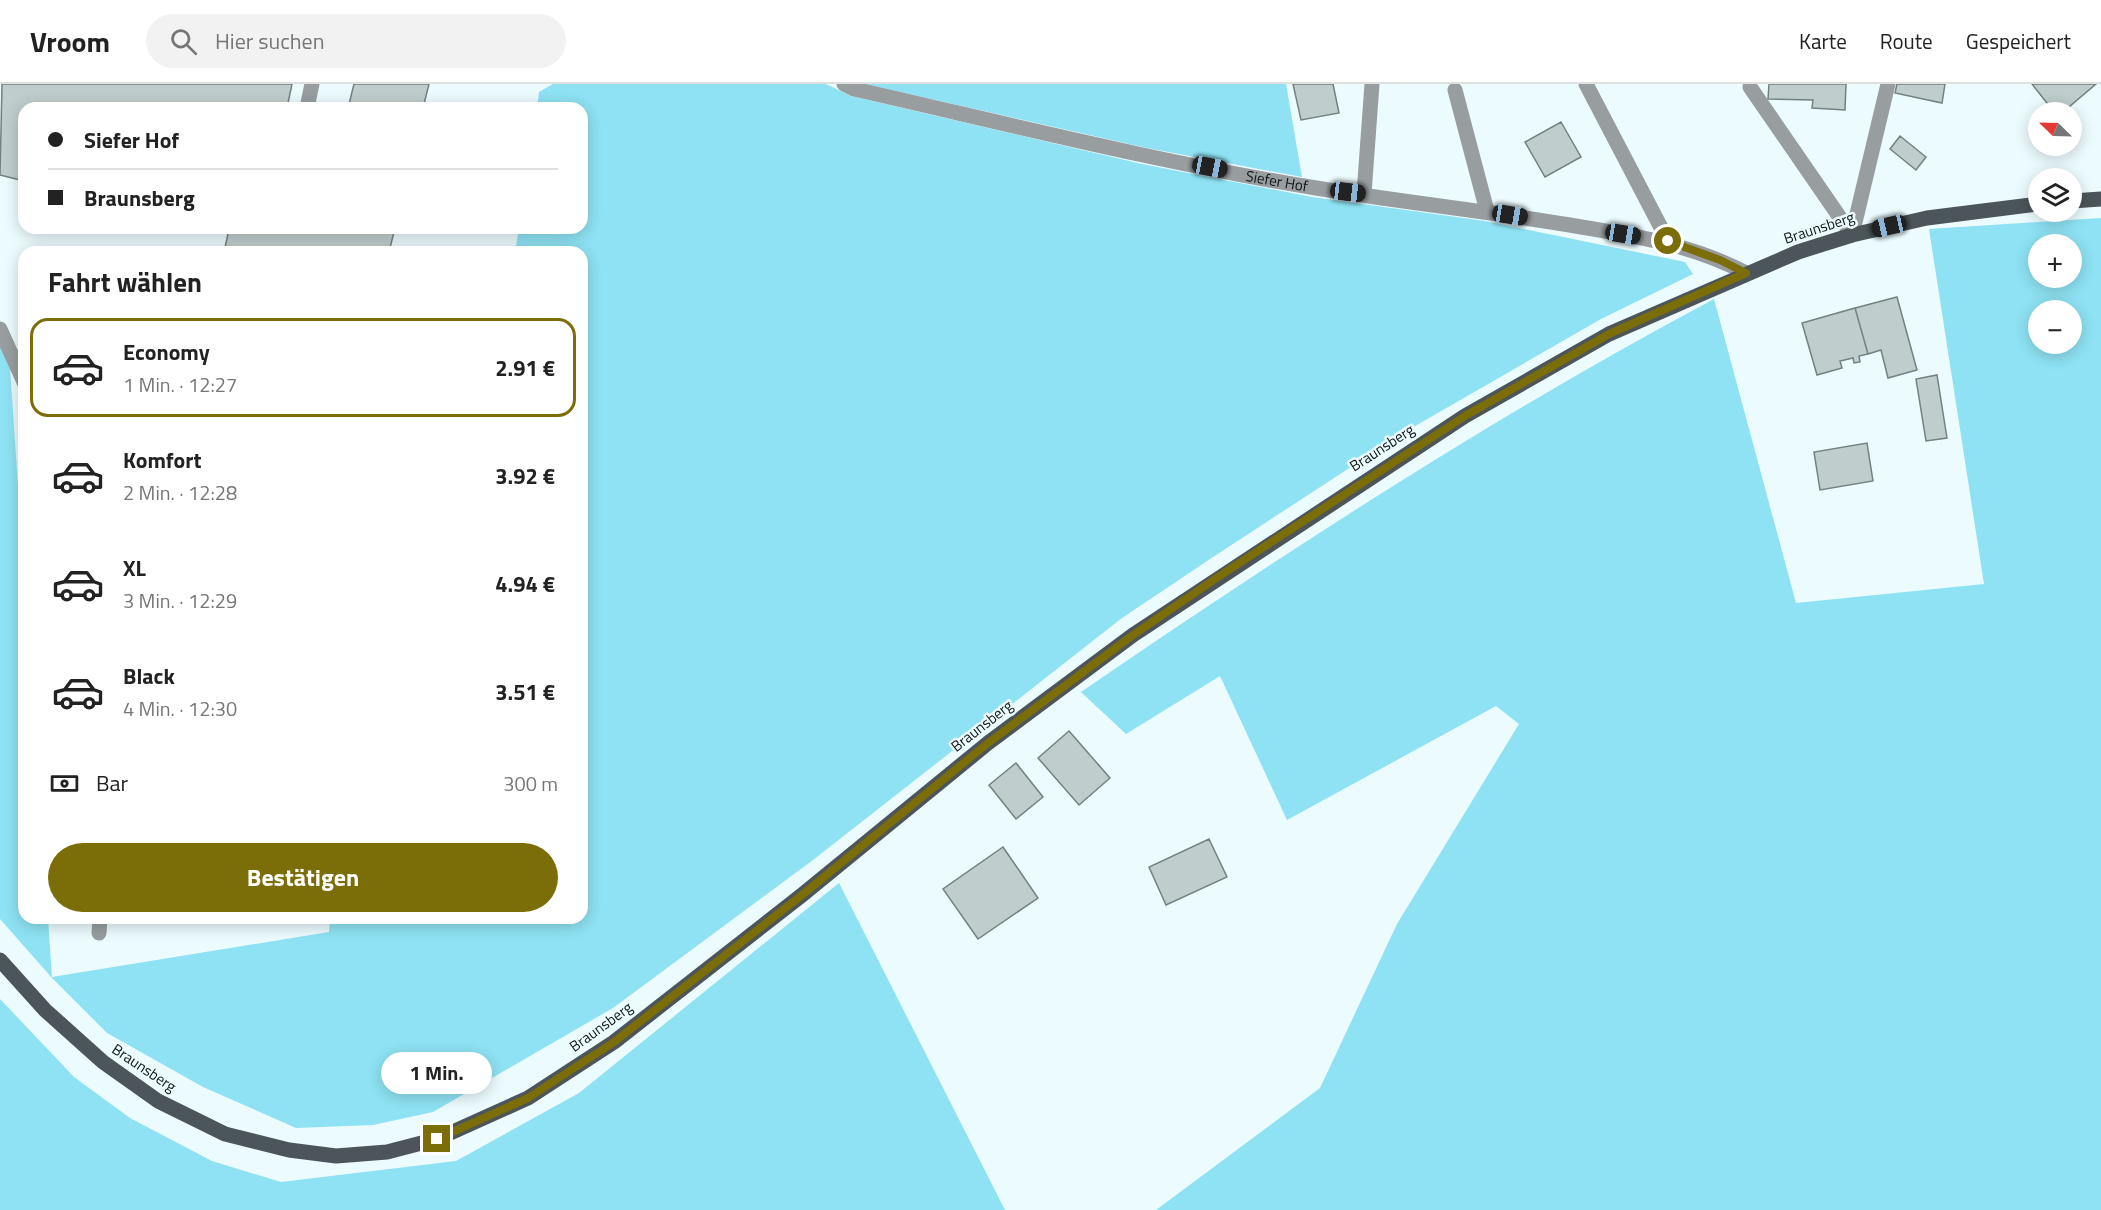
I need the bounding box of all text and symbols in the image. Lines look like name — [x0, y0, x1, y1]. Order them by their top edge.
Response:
search box — [146, 14, 566, 68]
text: Vroom — [30, 20, 110, 63]
text: Hier suchen — [215, 24, 324, 58]
icon: search — [167, 25, 200, 58]
text: Karte — [1799, 25, 1847, 57]
text: Route — [1880, 25, 1933, 57]
text: Gespeichert — [1966, 25, 2071, 57]
north arrow — [2028, 102, 2082, 156]
map controls — [2028, 102, 2082, 354]
text: Siefer Hof — [84, 123, 179, 157]
car — [1191, 155, 1229, 179]
street label: Siefer Hof — [1244, 164, 1310, 198]
button: layers — [2028, 168, 2082, 222]
text: Braunsberg — [84, 181, 195, 215]
car — [1329, 181, 1367, 203]
car — [1491, 203, 1529, 227]
street label: Braunsberg — [1780, 205, 1857, 250]
car — [1869, 213, 1909, 239]
car — [1604, 222, 1642, 246]
route start — [1654, 227, 1681, 254]
button: + — [2028, 234, 2082, 288]
text: Fahrt wählen — [48, 261, 202, 302]
button: − — [2028, 300, 2082, 354]
text: Economy — [123, 335, 210, 369]
icon: car — [51, 341, 105, 395]
text: 2.91 € — [495, 351, 555, 385]
text: 1 Min. · 12:27 — [123, 369, 237, 400]
street label: Braunsberg — [1345, 418, 1419, 477]
text: Komfort — [123, 443, 202, 477]
icon: car — [51, 449, 105, 503]
text: 3.92 € — [495, 459, 555, 493]
text: 2 Min. · 12:28 — [123, 477, 237, 508]
text: XL — [123, 551, 146, 585]
icon: car — [51, 557, 105, 611]
text: 4.94 € — [495, 567, 555, 601]
text: 3 Min. · 12:29 — [123, 585, 237, 616]
text: Black — [123, 659, 175, 693]
icon: car — [51, 665, 105, 719]
text: 3.51 € — [495, 675, 555, 709]
text: 4 Min. · 12:30 — [123, 693, 237, 724]
street label: Braunsberg — [946, 694, 1018, 757]
text: Bar — [96, 766, 128, 800]
icon: cash — [48, 767, 81, 800]
text: 300 m — [503, 768, 558, 799]
button: Bestätigen — [48, 843, 558, 912]
street label: Braunsberg — [564, 996, 637, 1057]
street label: Braunsberg — [108, 1038, 181, 1098]
callout: 1 Min. — [382, 1052, 492, 1094]
text: 1 Min. — [409, 1057, 464, 1088]
route end — [423, 1125, 450, 1152]

